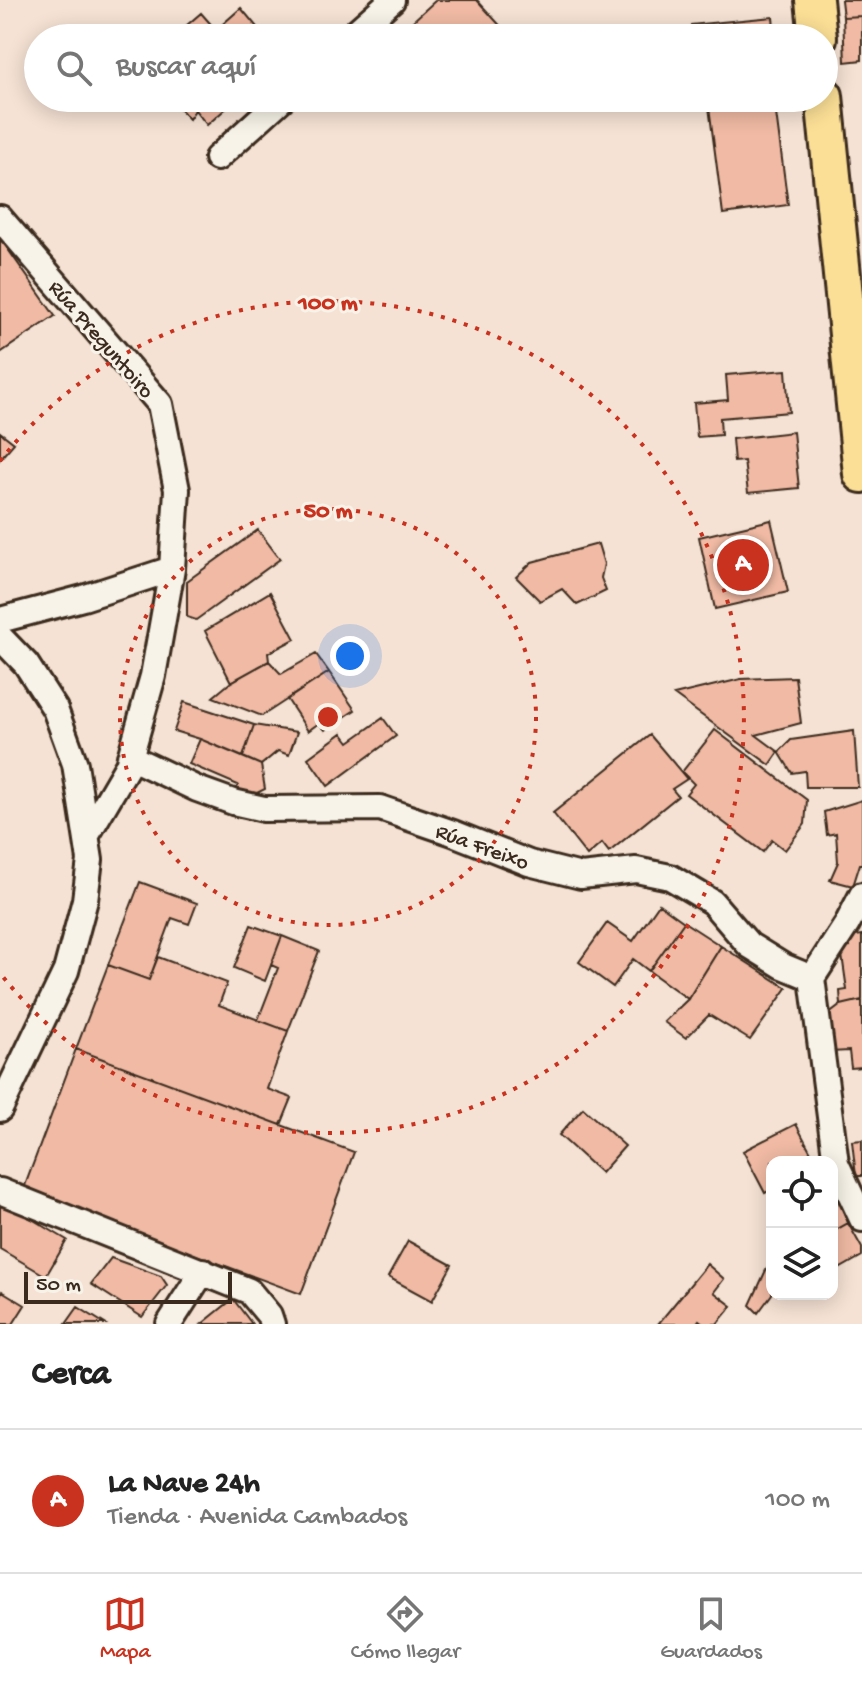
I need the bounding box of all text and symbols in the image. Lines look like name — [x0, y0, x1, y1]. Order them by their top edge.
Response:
search box — [24, 24, 838, 112]
icon: search — [52, 46, 96, 90]
text: Buscar aquí — [116, 51, 256, 86]
street label: Rúa Preguntoiro — [42, 276, 158, 405]
text: 100 m — [297, 290, 358, 319]
text: 50 m — [304, 498, 352, 527]
pin: A — [717, 535, 769, 595]
your location — [330, 636, 370, 676]
centre of rings — [314, 703, 342, 731]
street label: Rúa Freixo — [431, 820, 532, 878]
map controls — [766, 1156, 838, 1300]
button: locate — [766, 1156, 838, 1228]
button: layers — [766, 1228, 838, 1300]
scale bar — [24, 1268, 232, 1304]
text: 50 m — [36, 1273, 81, 1299]
text: Cerca — [32, 1356, 110, 1396]
text: La Nave 24h — [108, 1468, 260, 1503]
text: A — [50, 1486, 66, 1517]
text: 100 m — [765, 1486, 830, 1517]
text: Tienda · Avenida Cambados — [108, 1503, 407, 1534]
tab: Mapa — [100, 1592, 151, 1666]
tab: Cómo llegar — [351, 1592, 460, 1666]
tab: Guardados — [660, 1592, 762, 1666]

